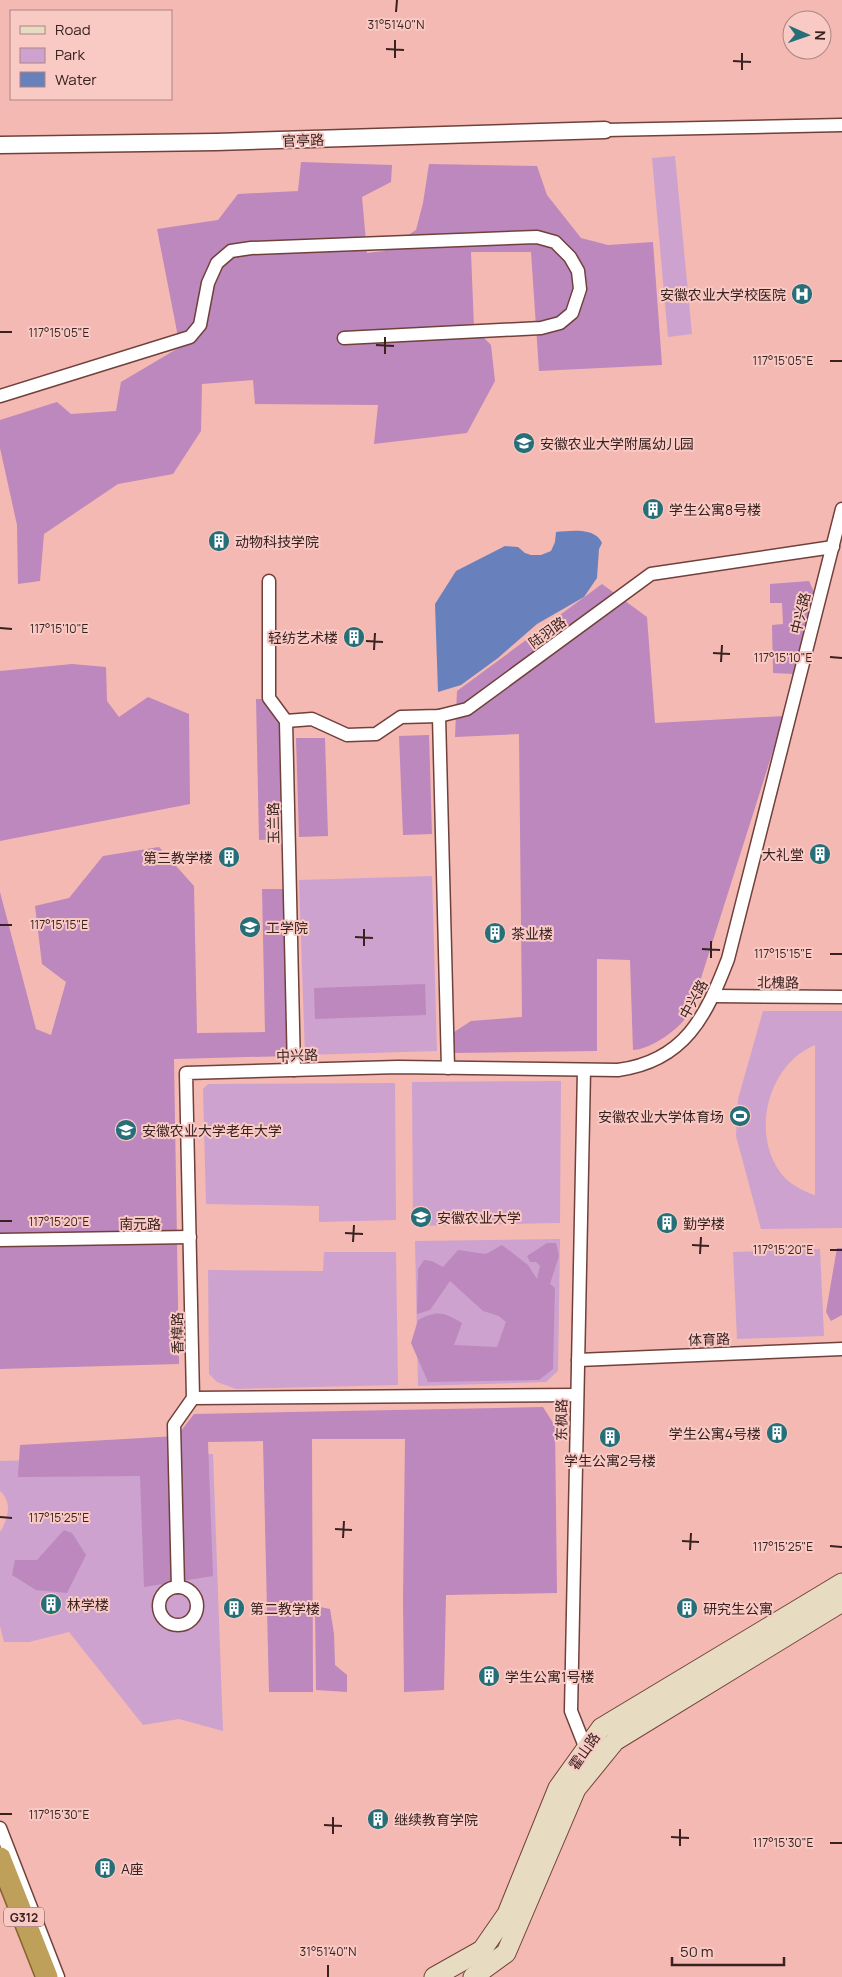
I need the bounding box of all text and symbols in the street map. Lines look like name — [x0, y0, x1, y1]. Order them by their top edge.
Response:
legend — [10, 10, 172, 100]
north arrow — [782, 10, 832, 60]
text: 31°51'40"N — [368, 16, 424, 33]
text: Road — [55, 19, 91, 40]
text: N — [811, 30, 830, 41]
text: Park — [55, 44, 85, 65]
text: Water — [55, 69, 97, 90]
street label: 官亭路 — [282, 130, 324, 150]
hospital icon: 安徽农业大学校医院 — [790, 282, 814, 306]
place label: 安徽农业大学校医院 — [660, 285, 786, 304]
text: 117°15'05"E — [29, 324, 90, 341]
text: 117°15'05"E — [753, 352, 814, 369]
school or university icon: 安徽农业大学附属幼儿园 — [512, 431, 536, 455]
place label: 安徽农业大学附属幼儿园 — [540, 434, 694, 453]
building icon: 学生公寓8号楼 — [641, 497, 665, 521]
place label: 学生公寓8号楼 — [669, 500, 761, 519]
building icon: 动物科技学院 — [207, 529, 231, 553]
place label: 动物科技学院 — [235, 532, 319, 551]
street label: 中兴路 — [786, 590, 814, 636]
street label: 陆羽路 — [524, 612, 570, 652]
text: 117°15'10"E — [30, 620, 88, 637]
building icon: 轻纺艺术楼 — [342, 625, 366, 649]
place label: 轻纺艺术楼 — [268, 628, 338, 647]
text: 117°15'10"E — [754, 649, 812, 666]
street label: 玉兰路 — [263, 802, 283, 844]
building icon: 大礼堂 — [808, 842, 832, 866]
building icon: 第三教学楼 — [217, 845, 241, 869]
place label: 大礼堂 — [762, 845, 804, 864]
place label: 第三教学楼 — [143, 848, 213, 867]
school or university icon: 工学院 — [238, 915, 262, 939]
text: 117°15'15"E — [30, 916, 88, 933]
place label: 工学院 — [266, 918, 308, 937]
building icon: 茶业楼 — [483, 921, 507, 945]
place label: 茶业楼 — [511, 924, 553, 943]
text: 117°15'15"E — [754, 945, 812, 962]
street label: 北槐路 — [757, 972, 799, 992]
street label: 中兴路 — [675, 976, 711, 1022]
street label: 中兴路 — [276, 1045, 318, 1065]
sports icon: 安徽农业大学体育场 — [728, 1104, 752, 1128]
place label: 安徽农业大学体育场 — [598, 1107, 724, 1126]
school or university icon: 安徽农业大学老年大学 — [114, 1118, 138, 1142]
place label: 安徽农业大学老年大学 — [142, 1121, 282, 1140]
school or university icon: 安徽农业大学 — [409, 1205, 433, 1229]
place label: 安徽农业大学 — [437, 1208, 521, 1227]
building icon: 勤学楼 — [655, 1211, 679, 1235]
text: 117°15'20"E — [29, 1213, 89, 1230]
street label: 南元路 — [119, 1214, 161, 1233]
place label: 勤学楼 — [683, 1214, 725, 1233]
text: 117°15'20"E — [753, 1241, 813, 1258]
street label: 香樟路 — [167, 1312, 187, 1354]
street label: 体育路 — [688, 1329, 730, 1349]
street label: 东枫路 — [551, 1399, 571, 1441]
building icon: 学生公寓4号楼 — [765, 1421, 789, 1445]
place label: 学生公寓4号楼 — [669, 1424, 761, 1443]
building icon: 学生公寓2号楼 — [598, 1425, 622, 1449]
place label: 学生公寓2号楼 — [564, 1451, 656, 1470]
text: 117°15'25"E — [29, 1509, 89, 1526]
text: 117°15'25"E — [753, 1538, 813, 1555]
building icon: 林学楼 — [39, 1592, 63, 1616]
place label: 林学楼 — [67, 1595, 109, 1614]
building icon: 第二教学楼 — [222, 1596, 246, 1620]
building icon: 研究生公寓 — [675, 1596, 699, 1620]
place label: 第二教学楼 — [250, 1599, 320, 1618]
place label: 研究生公寓 — [703, 1599, 773, 1618]
building icon: 学生公寓1号楼 — [477, 1664, 501, 1688]
place label: 学生公寓1号楼 — [505, 1667, 594, 1686]
street label: 霍山路 — [564, 1728, 604, 1774]
text: 117°15'30"E — [29, 1806, 89, 1823]
building icon: 继续教育学院 — [366, 1807, 390, 1831]
place label: 继续教育学院 — [394, 1810, 478, 1829]
text: 117°15'30"E — [753, 1834, 813, 1851]
building icon: A座 — [93, 1856, 117, 1880]
place label: A座 — [121, 1859, 144, 1878]
road number: G312 — [4, 1908, 44, 1926]
scale bar — [672, 1934, 784, 1966]
text: 50 m — [680, 1941, 714, 1962]
text: 31°51'40"N — [300, 1943, 356, 1960]

